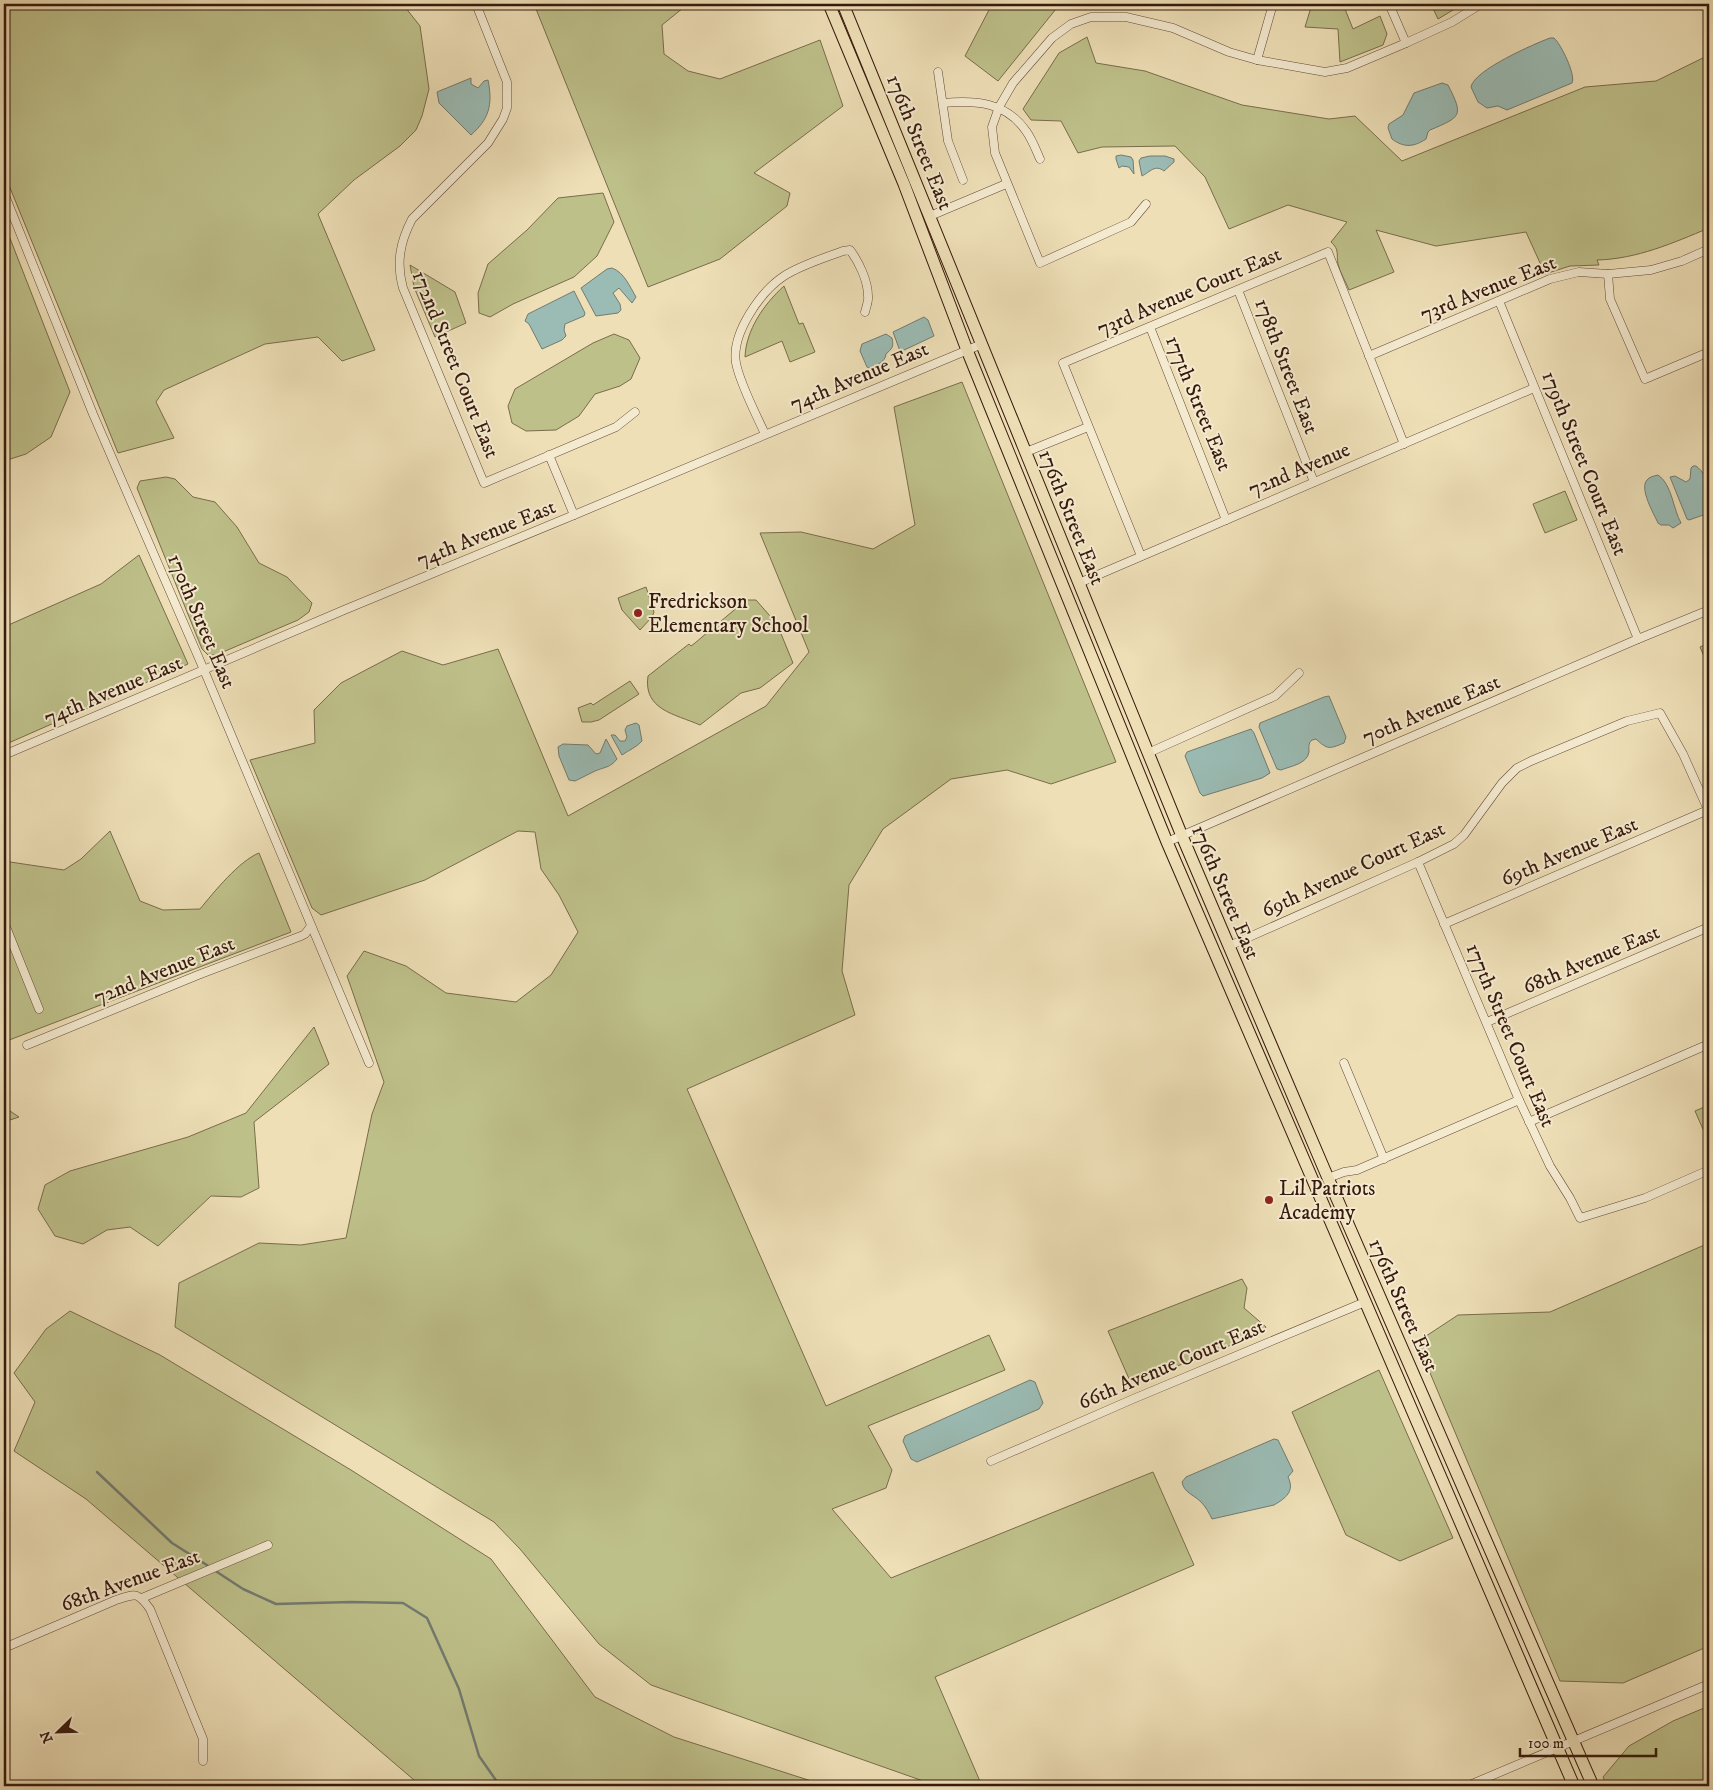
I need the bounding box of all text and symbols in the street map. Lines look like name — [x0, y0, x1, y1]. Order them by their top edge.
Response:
street label: 176th Street East — [880, 71, 958, 214]
street label: 73rd Avenue Court East — [1093, 241, 1286, 342]
street label: 73rd Avenue East — [1417, 250, 1560, 328]
street label: 172nd Street Court East — [406, 267, 505, 462]
street label: 178th Street East — [1248, 295, 1324, 438]
street label: 177th Street East — [1159, 332, 1237, 475]
street label: 74th Avenue East — [786, 336, 933, 418]
street label: 179th Street Court East — [1535, 367, 1633, 560]
street label: 72nd Avenue — [1245, 437, 1354, 503]
street label: 176th Street East — [1032, 446, 1110, 589]
street label: 74th Avenue East — [413, 494, 560, 574]
street label: 170th Street East — [161, 550, 241, 693]
place label: Fredrickson Elementary School — [648, 589, 809, 639]
marker: Fredrickson Elementary School — [632, 607, 644, 619]
street label: 74th Avenue East — [40, 650, 187, 732]
street label: 70th Avenue East — [1359, 669, 1504, 751]
street label: 69th Avenue East — [1497, 811, 1642, 892]
street label: 69th Avenue Court East — [1257, 816, 1450, 924]
street label: 176th Street East — [1185, 821, 1265, 964]
street label: 68th Avenue East — [1519, 919, 1664, 1000]
street label: 72nd Avenue East — [90, 931, 239, 1011]
street label: 177th Street Court East — [1460, 940, 1561, 1131]
place label: Lil Patriots Academy — [1279, 1176, 1375, 1226]
marker: Lil Patriots Academy — [1263, 1194, 1275, 1206]
street label: 176th Street East — [1362, 1235, 1444, 1377]
street label: 66th Avenue Court East — [1074, 1314, 1269, 1416]
street label: 68th Avenue East — [57, 1544, 204, 1618]
north arrow — [32, 1708, 82, 1758]
scale bar — [1520, 1725, 1657, 1757]
text: N — [36, 1727, 57, 1745]
text: 100 m — [1528, 1734, 1564, 1753]

